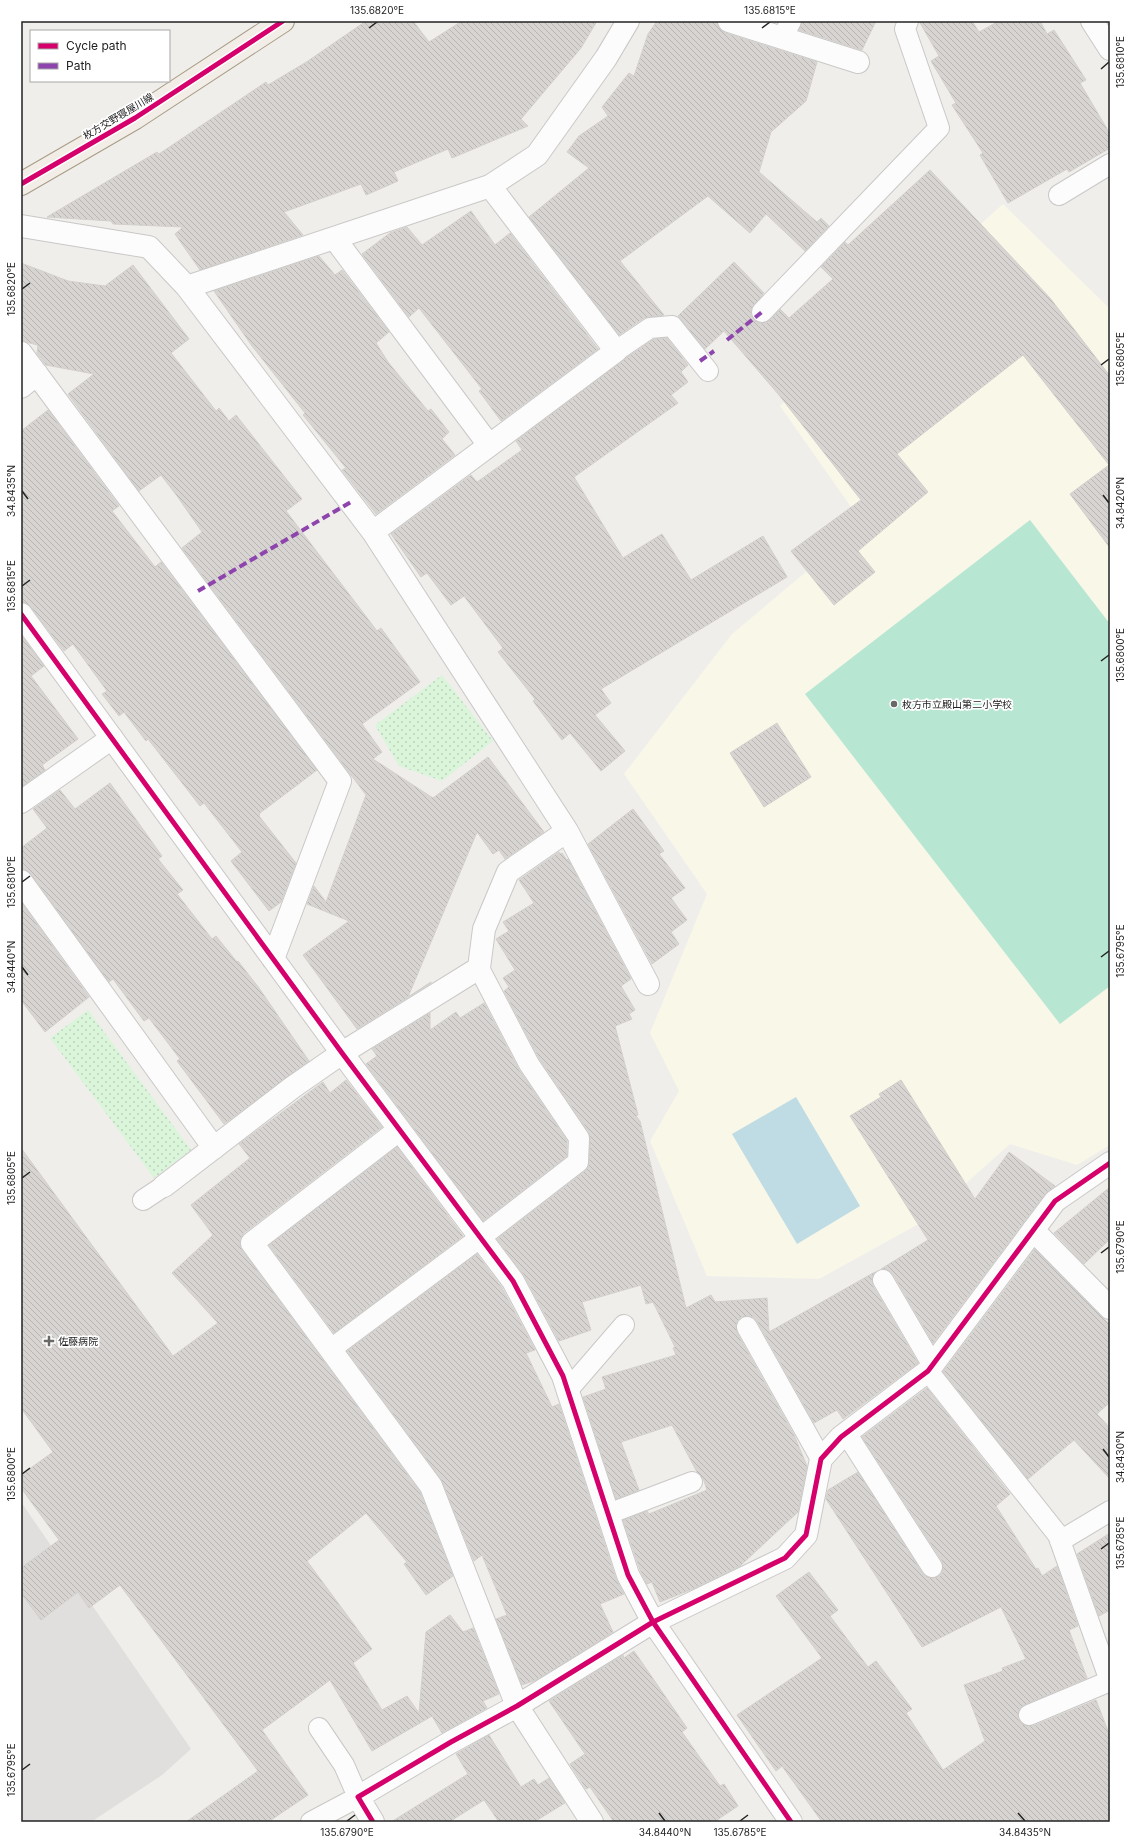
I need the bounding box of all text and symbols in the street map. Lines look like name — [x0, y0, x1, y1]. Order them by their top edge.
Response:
text: 135.6820°E — [350, 4, 404, 16]
text: 135.6815°E — [744, 4, 796, 16]
legend — [30, 30, 170, 82]
text: 135.6810°E — [1114, 36, 1126, 88]
text: Cycle path — [66, 38, 127, 53]
text: Path — [66, 58, 91, 73]
street label: 枚方交野寝屋川線 — [81, 90, 155, 142]
text: 135.6820°E — [5, 262, 17, 316]
text: 135.6805°E — [1114, 332, 1126, 386]
text: 34.8435°N — [5, 465, 17, 517]
text: 34.8420°N — [1114, 477, 1126, 529]
text: 135.6815°E — [5, 560, 17, 612]
text: 135.6800°E — [1114, 628, 1126, 682]
place label: 枚方市立殿山第二小学校 — [902, 698, 1012, 710]
marker: 枚方市立殿山第二小学校 — [889, 699, 899, 709]
text: 135.6810°E — [5, 856, 17, 908]
text: 135.6795°E — [1114, 924, 1126, 978]
text: 34.8440°N — [5, 941, 17, 993]
text: 135.6805°E — [5, 1151, 17, 1205]
text: 135.6790°E — [1114, 1220, 1126, 1274]
marker: 佐藤病院 — [43, 1335, 55, 1347]
place label: 佐藤病院 — [58, 1335, 98, 1347]
text: 34.8430°N — [1114, 1431, 1126, 1483]
text: 135.6800°E — [5, 1447, 17, 1501]
text: 135.6785°E — [1114, 1516, 1126, 1570]
text: 135.6795°E — [5, 1743, 17, 1797]
text: 135.6790°E — [320, 1826, 374, 1838]
text: 34.8440°N — [639, 1826, 691, 1838]
text: 135.6785°E — [713, 1826, 767, 1838]
text: 34.8435°N — [999, 1826, 1051, 1838]

